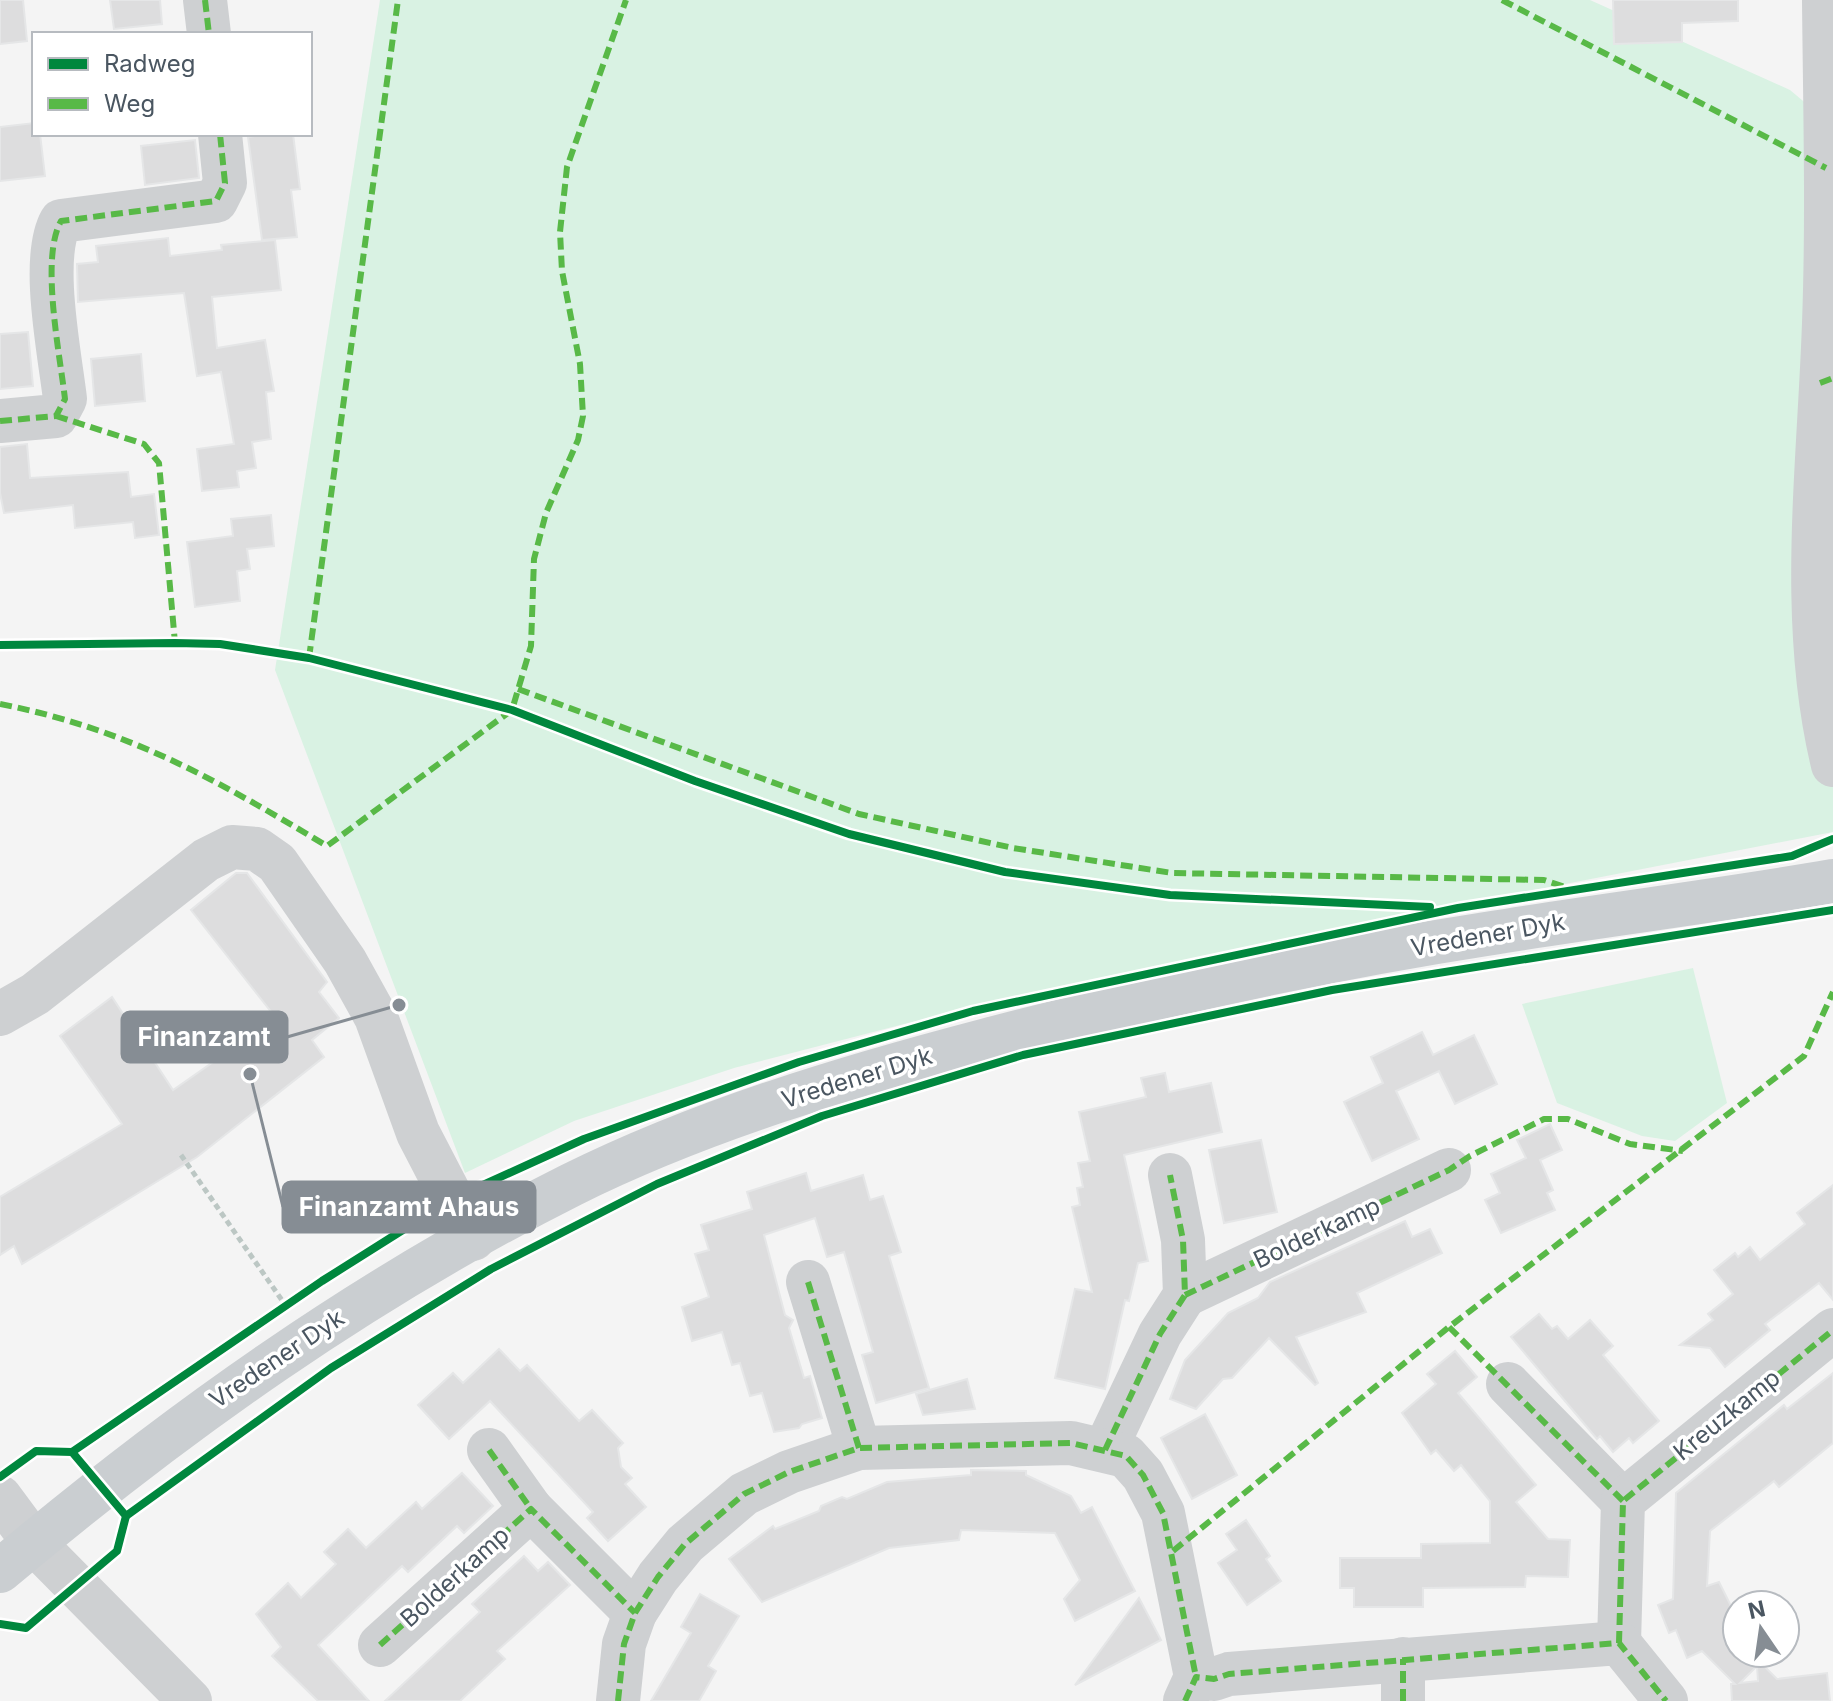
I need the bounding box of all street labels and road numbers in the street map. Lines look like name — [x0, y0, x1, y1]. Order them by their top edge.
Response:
street label: Vredener Dyk — [1409, 907, 1567, 962]
street label: Vredener Dyk — [778, 1041, 936, 1114]
street label: Bolderkamp — [1249, 1191, 1385, 1275]
street label: Vredener Dyk — [204, 1303, 349, 1414]
street label: Kreuzkamp — [1668, 1363, 1786, 1466]
street label: Bolderkamp — [394, 1520, 515, 1633]

